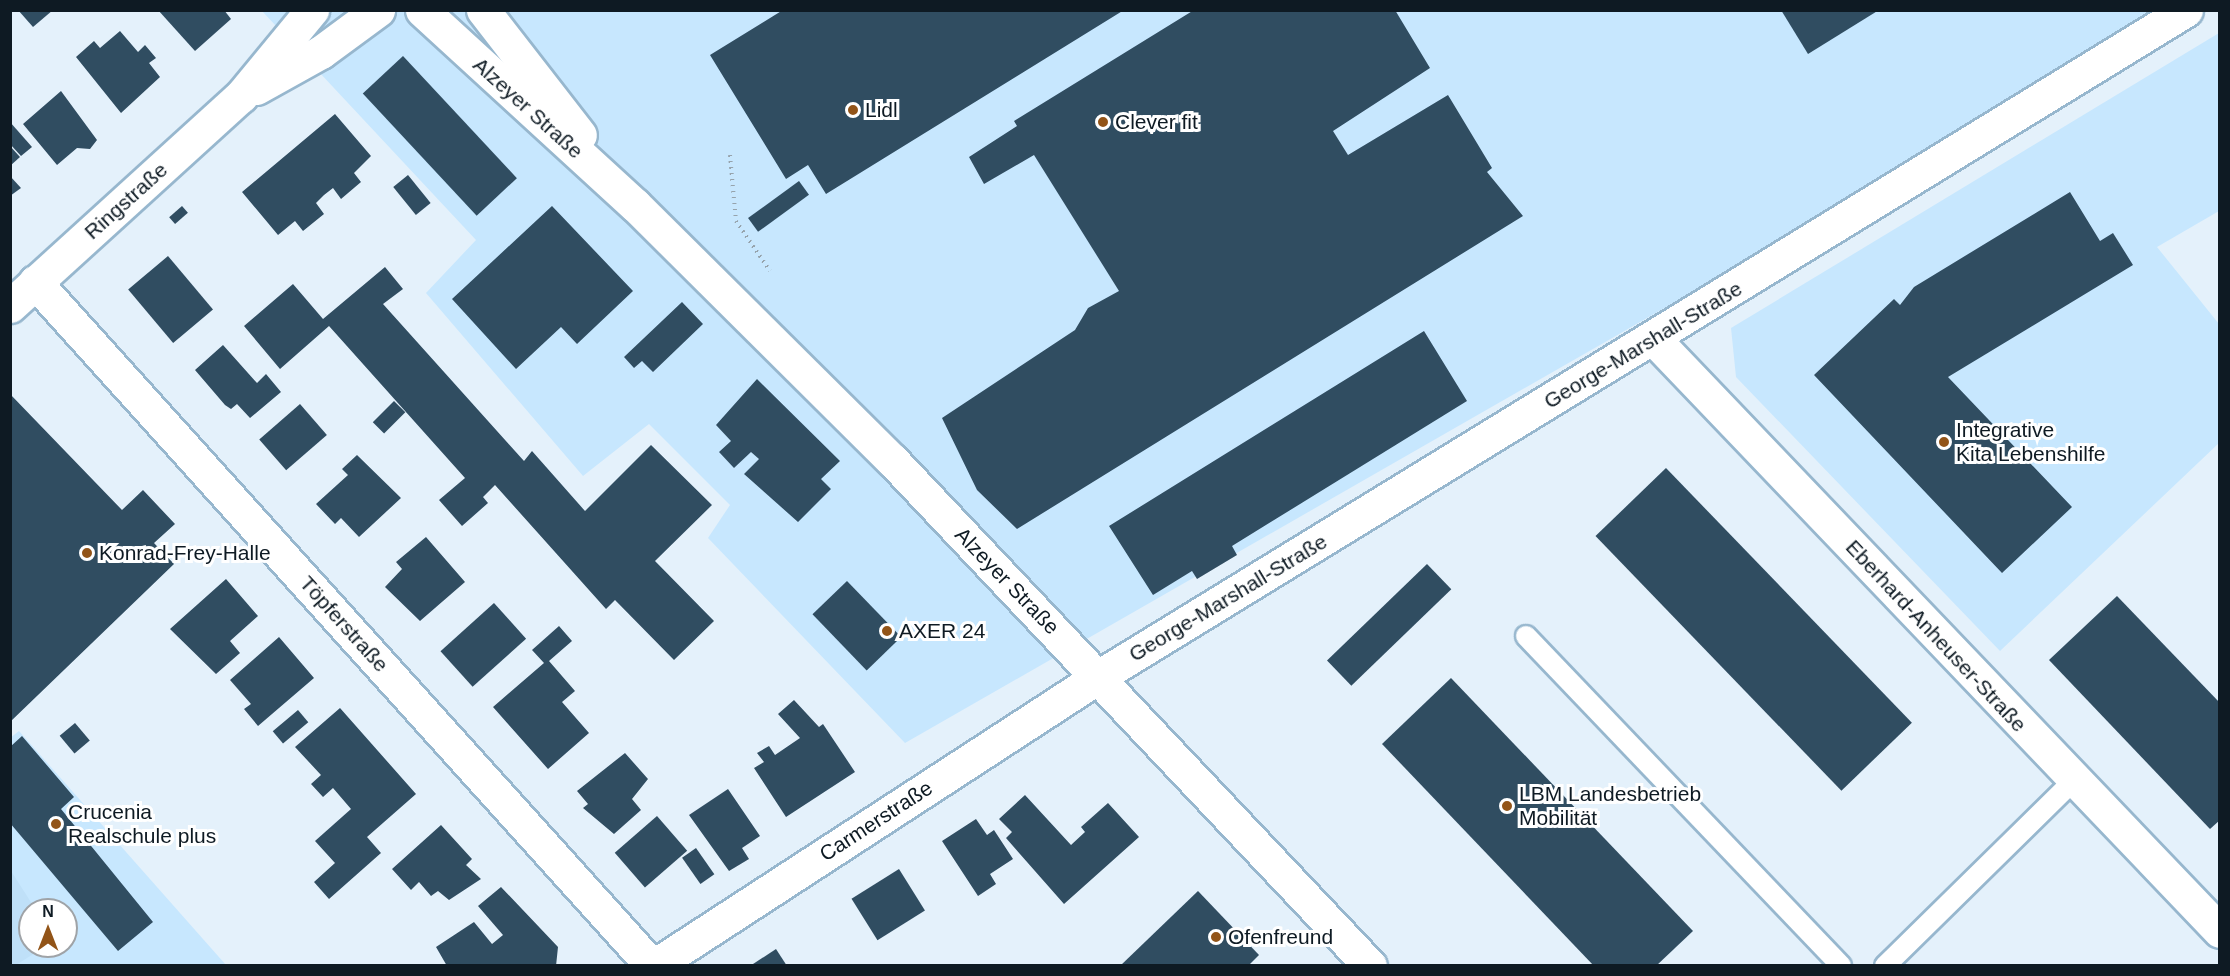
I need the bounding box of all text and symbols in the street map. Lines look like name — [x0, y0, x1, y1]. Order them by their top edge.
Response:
street label: Alzeyer Straße — [468, 52, 588, 164]
place label: Lidl — [865, 97, 898, 123]
marker: Lidl — [846, 103, 860, 117]
place label: Clever fit — [1115, 109, 1198, 135]
marker: Clever fit — [1096, 115, 1110, 129]
street label: Ringstraße — [79, 157, 173, 245]
street label: George-Marshall-Straße — [1539, 276, 1747, 414]
place label: Integrative Kita Lebenshilfe — [1956, 417, 2105, 467]
marker: Integrative Kita Lebenshilfe — [1937, 435, 1951, 449]
street label: Alzeyer Straße — [950, 522, 1064, 640]
street label: George-Marshall-Straße — [1124, 529, 1332, 667]
street label: Eberhard-Anheuser-Straße — [1840, 535, 2032, 737]
place label: Konrad-Frey-Halle — [99, 540, 271, 566]
marker: Konrad-Frey-Halle — [80, 546, 94, 560]
street label: Töpferstraße — [294, 571, 394, 677]
place label: AXER 24 — [899, 618, 985, 644]
marker: AXER 24 — [880, 624, 894, 638]
street label: Carmerstraße — [815, 775, 937, 867]
place label: LBM Landesbetrieb Mobilität — [1519, 781, 1701, 831]
place label: Crucenia Realschule plus — [68, 799, 216, 849]
marker: LBM Landesbetrieb Mobilität — [1500, 799, 1514, 813]
marker: Crucenia Realschule plus — [49, 817, 63, 831]
north arrow — [18, 898, 78, 958]
text: N — [42, 903, 54, 920]
place label: Ofenfreund — [1228, 924, 1333, 950]
marker: Ofenfreund — [1209, 930, 1223, 944]

